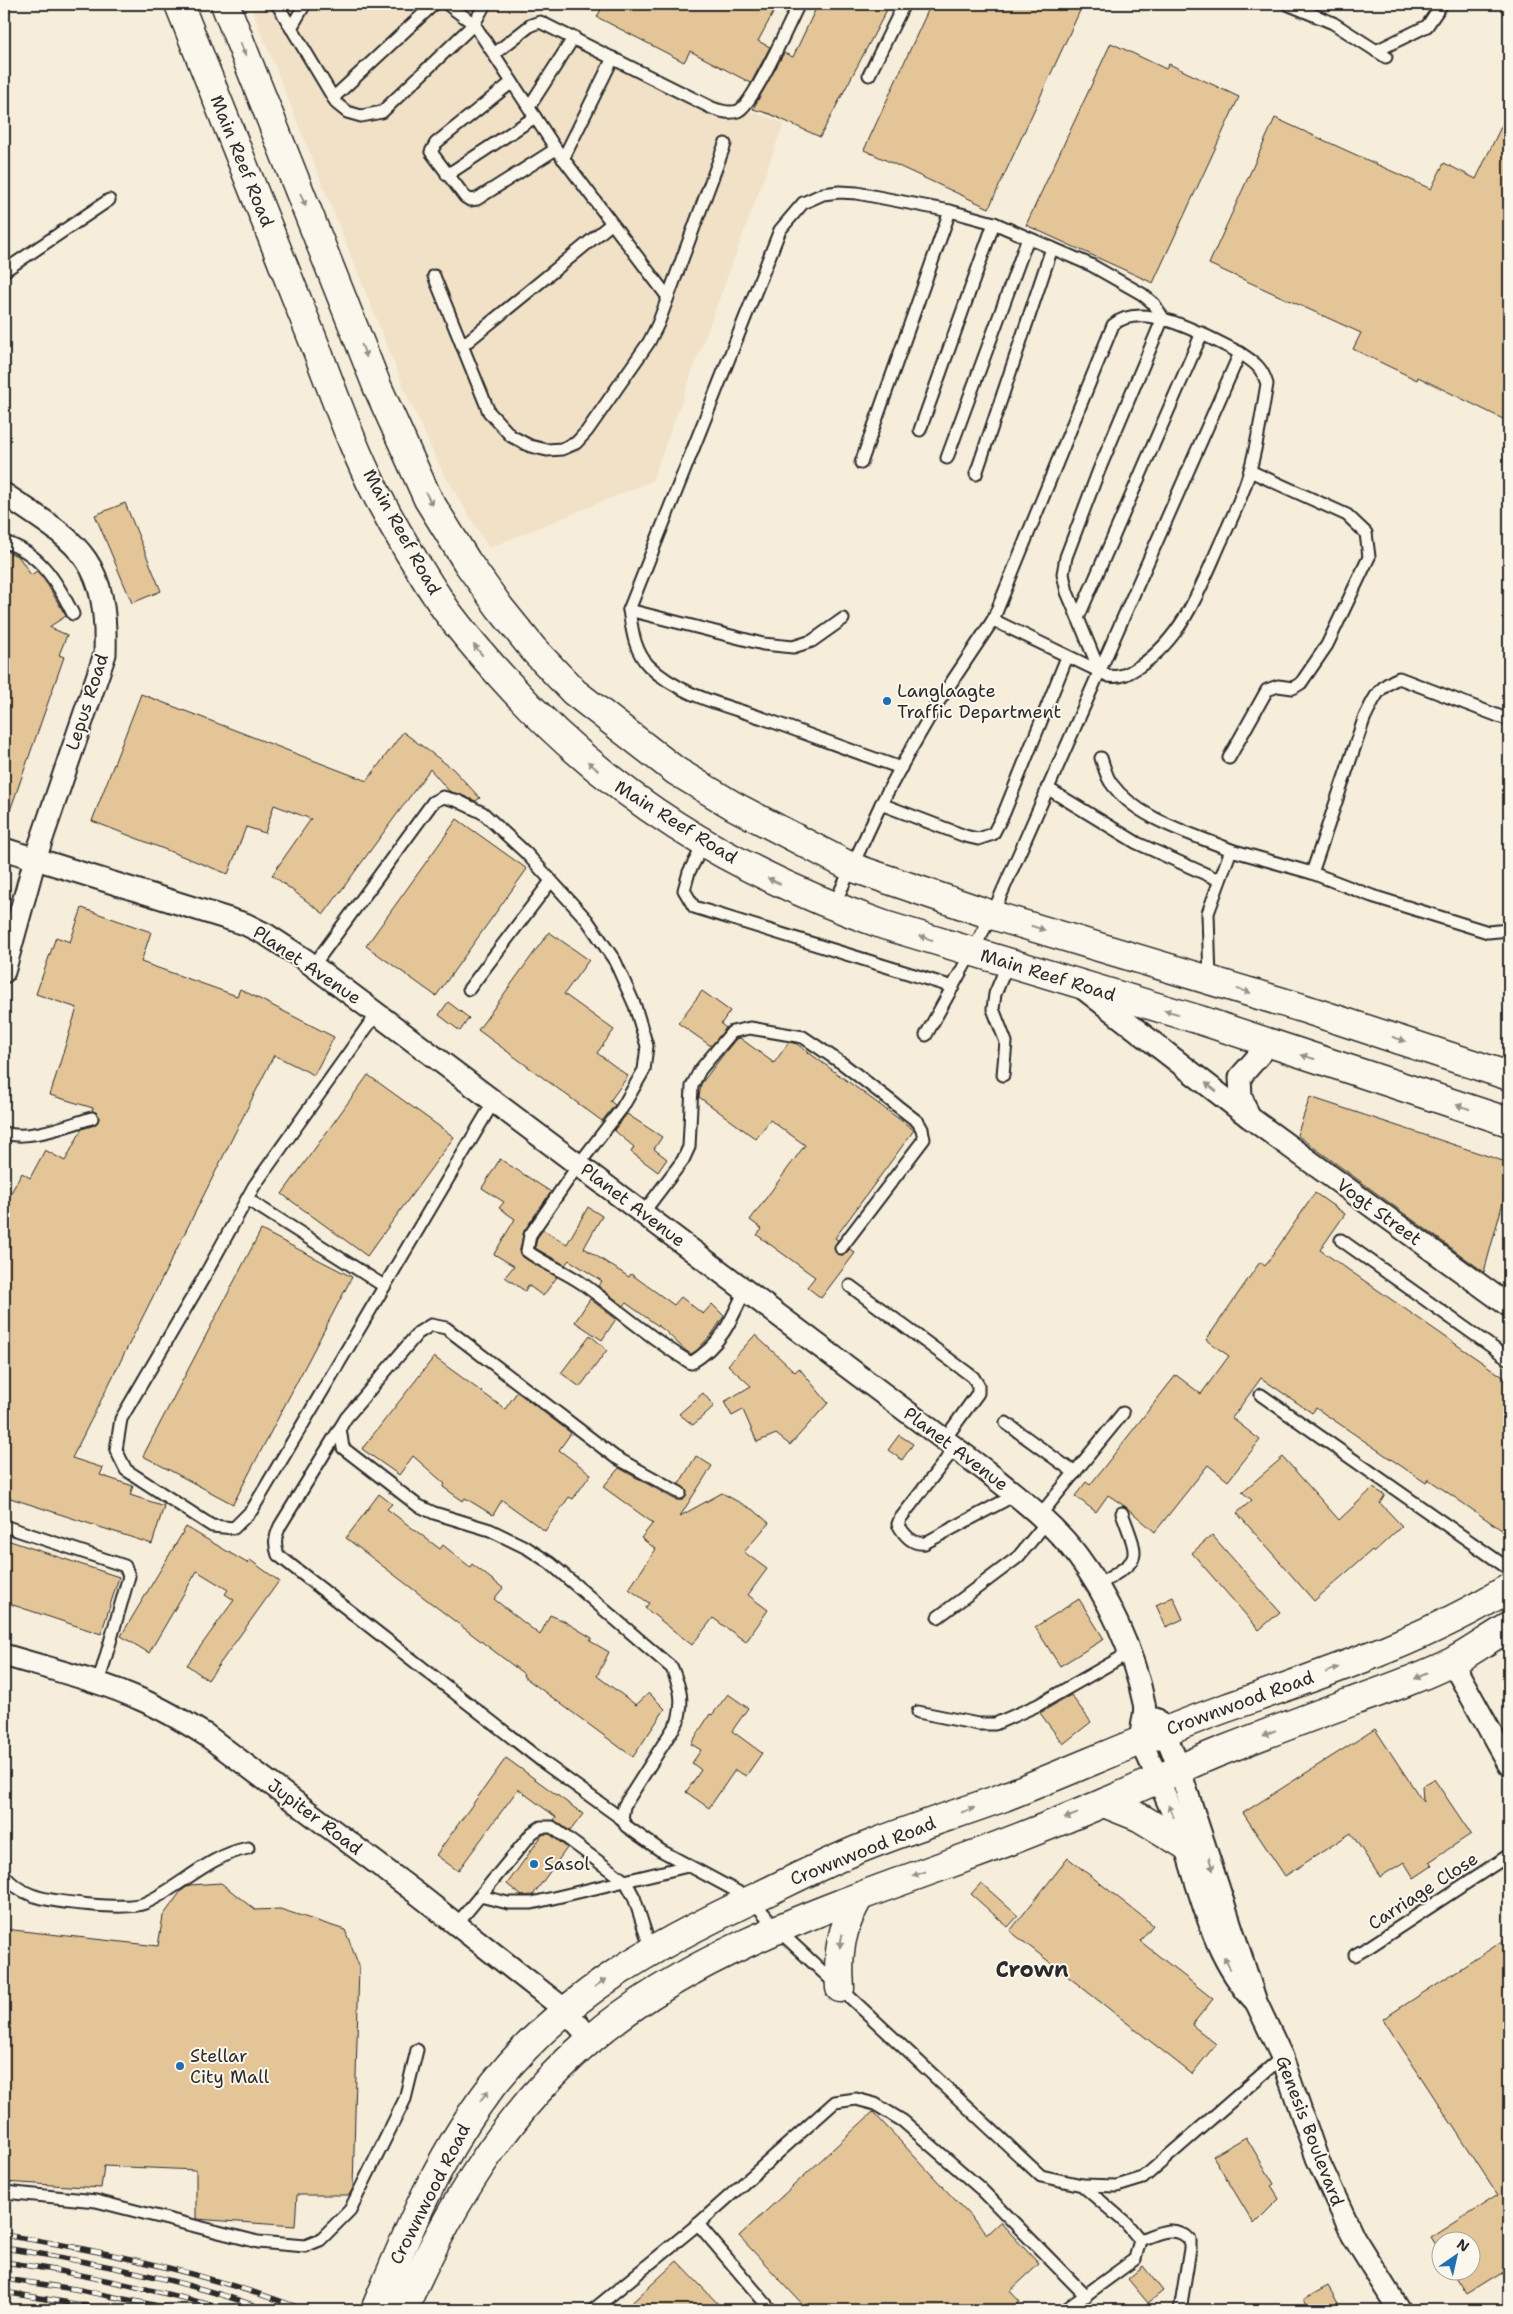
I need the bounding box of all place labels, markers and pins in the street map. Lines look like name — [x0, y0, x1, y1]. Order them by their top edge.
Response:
place label: Langlaagte Traffic Department — [897, 679, 1061, 724]
marker: Langlaagte Traffic Department — [881, 695, 893, 707]
place label: Sasol — [544, 1852, 590, 1876]
marker: Sasol — [528, 1858, 540, 1870]
place label: Stellar City Mall — [190, 2044, 270, 2089]
marker: Stellar City Mall — [174, 2060, 186, 2072]

